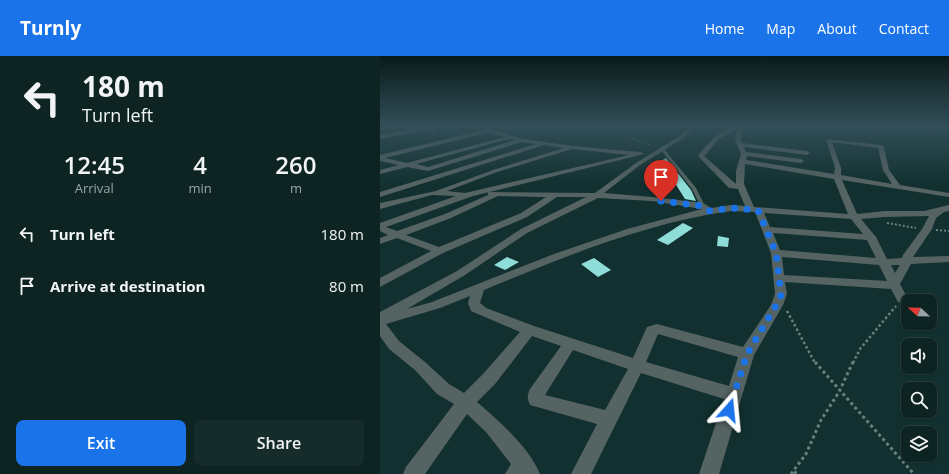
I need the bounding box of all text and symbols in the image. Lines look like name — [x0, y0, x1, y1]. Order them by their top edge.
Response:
text: Turnly — [20, 15, 81, 41]
text: Home — [705, 19, 744, 38]
text: Map — [766, 19, 795, 38]
text: About — [817, 19, 857, 38]
text: Contact — [879, 19, 929, 38]
text: 180 m — [82, 67, 165, 105]
icon: left — [16, 72, 68, 124]
text: Turn left — [82, 103, 153, 127]
text: 12:45 — [64, 148, 125, 181]
text: 4 — [193, 148, 207, 181]
text: 260 — [275, 148, 316, 181]
pin — [644, 160, 678, 201]
icon: arrive — [650, 166, 672, 188]
text: Arrival — [75, 179, 114, 197]
text: min — [189, 179, 212, 197]
text: m — [290, 179, 302, 197]
icon: left — [16, 223, 38, 245]
text: Turn left — [50, 224, 115, 244]
text: 180 m — [320, 224, 364, 244]
icon: arrive — [16, 275, 38, 297]
text: Arrive at destination — [50, 276, 205, 296]
text: 80 m — [329, 276, 364, 296]
north arrow — [901, 294, 937, 330]
map controls — [901, 294, 937, 462]
button: sound — [901, 338, 937, 374]
button: search — [901, 382, 937, 418]
position arrow — [708, 389, 750, 431]
button: Exit — [16, 420, 186, 466]
button: Share — [194, 420, 364, 466]
button: layers — [901, 426, 937, 462]

